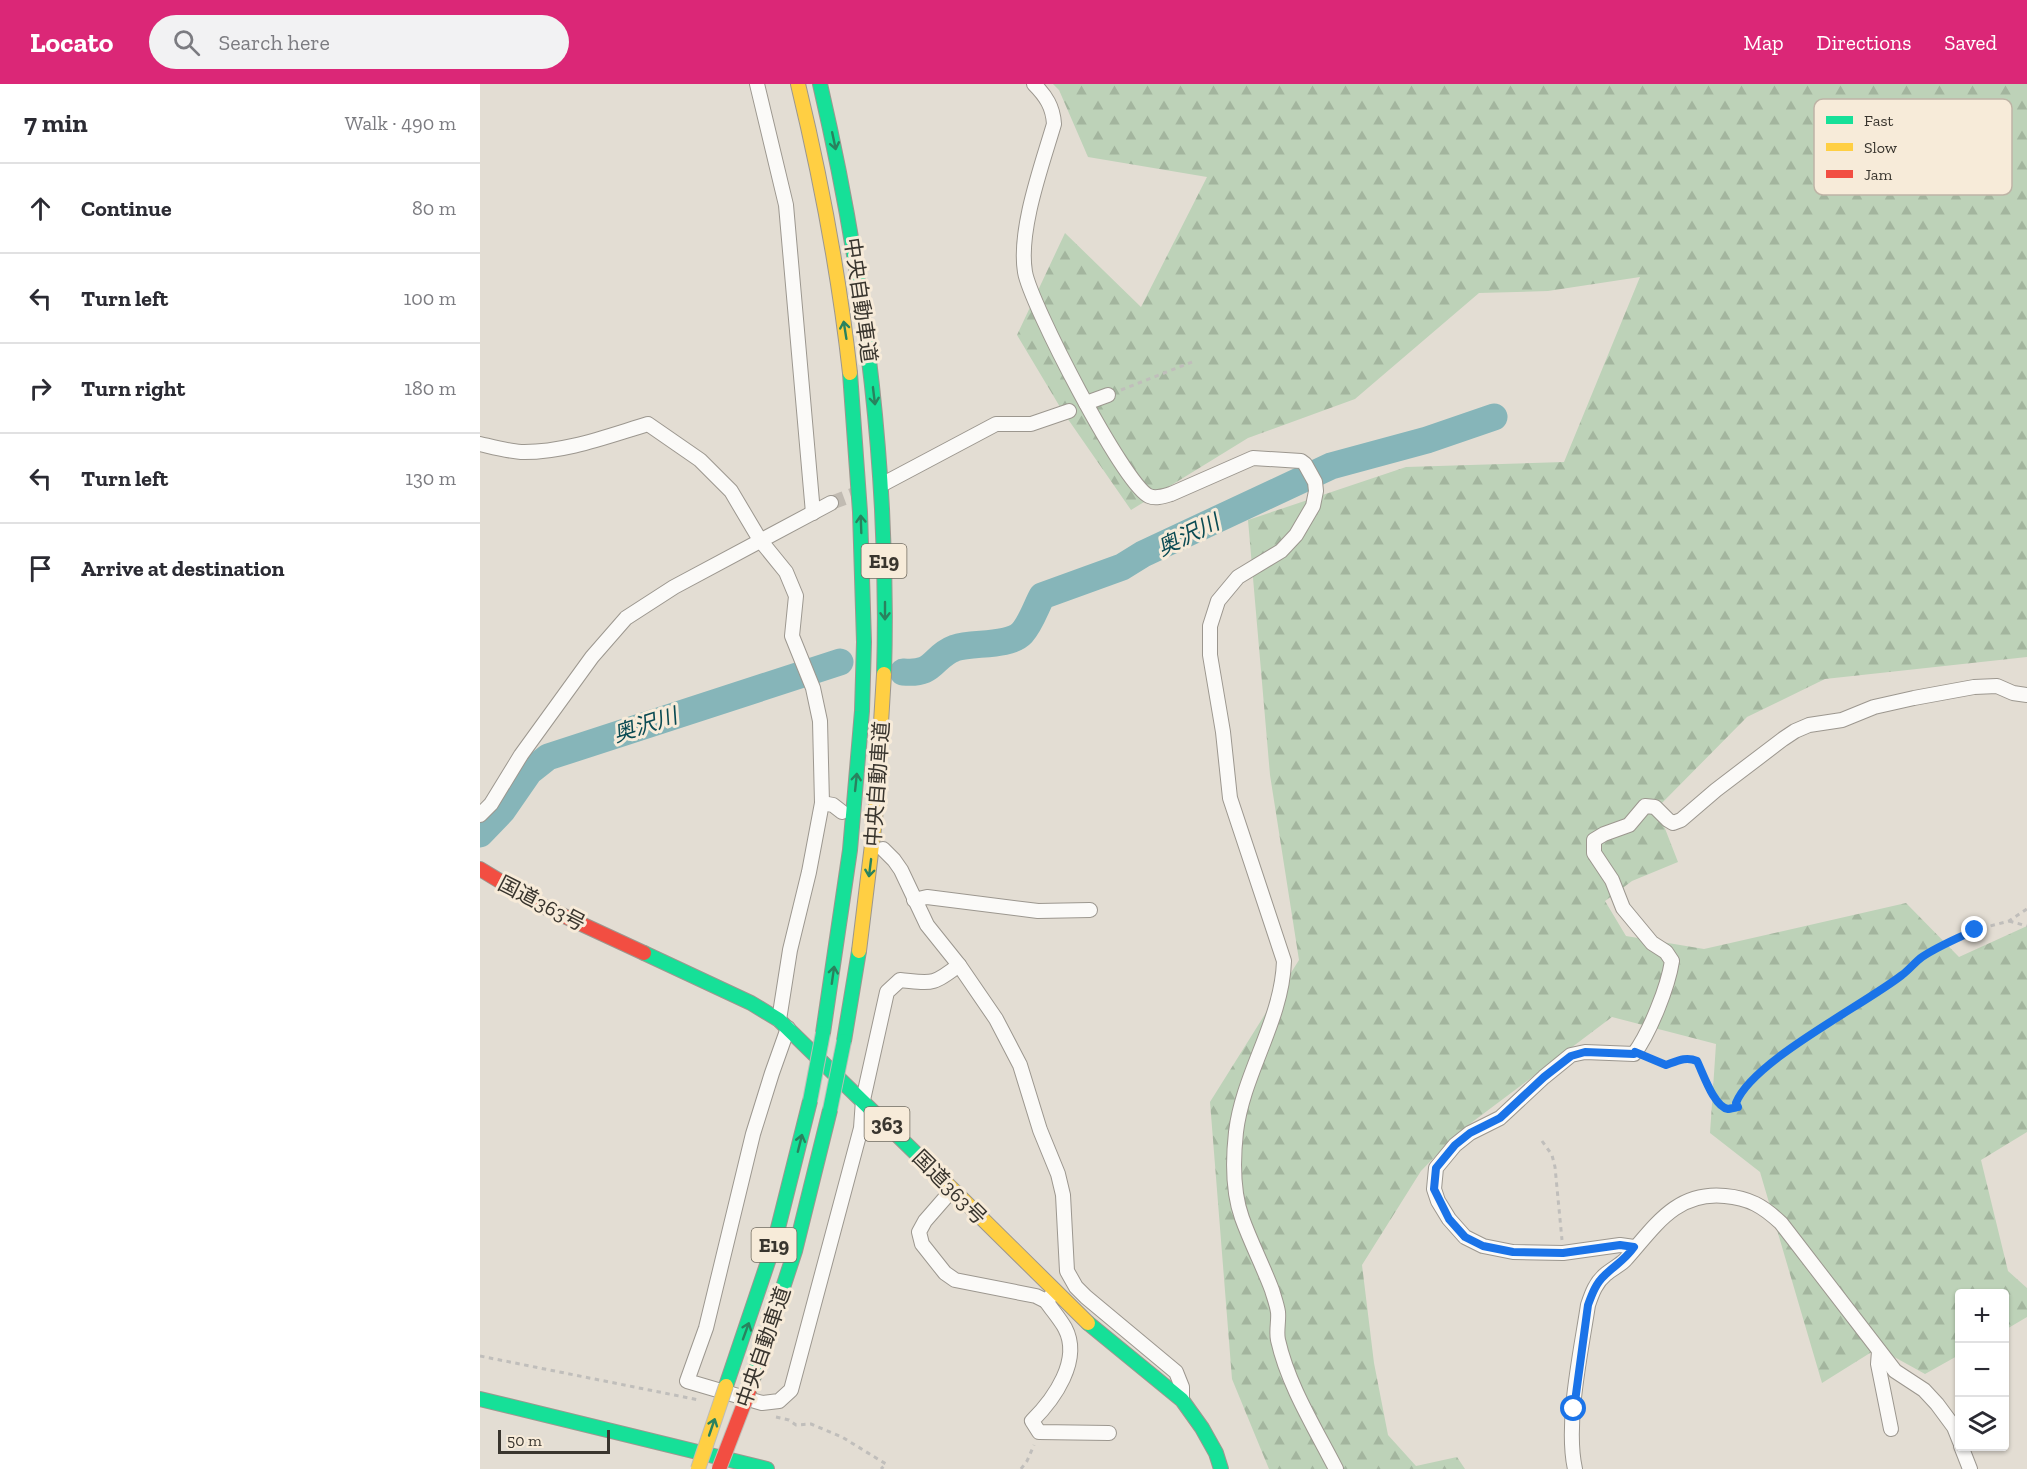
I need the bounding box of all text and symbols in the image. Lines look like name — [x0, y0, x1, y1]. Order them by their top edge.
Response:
search box — [149, 15, 569, 69]
text: Locato — [30, 26, 113, 59]
icon: search — [170, 26, 203, 59]
text: Search here — [218, 29, 330, 56]
text: Map — [1744, 30, 1784, 55]
text: Directions — [1817, 30, 1911, 55]
text: Saved — [1944, 30, 1997, 55]
legend — [1814, 99, 2012, 195]
text: 7 min — [24, 107, 88, 139]
text: Walk · 490 m — [345, 111, 456, 135]
text: Fast — [1864, 111, 1893, 130]
one-way arrow — [828, 131, 840, 150]
text: Slow — [1864, 138, 1898, 157]
text: Jam — [1864, 165, 1893, 184]
icon: ahead — [24, 192, 57, 225]
text: Continue — [81, 195, 172, 222]
text: 80 m — [412, 196, 456, 220]
street label: 中央自動車道 — [840, 236, 882, 364]
icon: left — [24, 282, 57, 315]
text: Turn left — [81, 285, 168, 312]
text: 100 m — [403, 286, 456, 310]
one-way arrow — [839, 320, 850, 340]
icon: right — [24, 372, 57, 405]
text: Turn right — [81, 375, 185, 402]
text: 180 m — [404, 376, 456, 400]
one-way arrow — [869, 385, 880, 405]
icon: left — [24, 462, 57, 495]
text: Turn left — [81, 465, 168, 492]
text: 130 m — [405, 466, 456, 490]
water label: 奥沢川 — [1152, 508, 1225, 562]
one-way arrow — [855, 514, 867, 534]
road number: E19 — [862, 544, 906, 578]
icon: arrive — [24, 552, 57, 585]
text: Arrive at destination — [81, 555, 284, 582]
one-way arrow — [879, 601, 891, 621]
water label: 奥沢川 — [609, 701, 682, 748]
street label: 中央自動車道 — [860, 720, 894, 848]
one-way arrow — [851, 772, 862, 792]
one-way arrow — [864, 858, 875, 878]
street label: 国道363号 — [494, 870, 590, 936]
route end — [1961, 916, 1987, 942]
one-way arrow — [828, 966, 839, 986]
road number: 363 — [864, 1107, 910, 1141]
one-way arrow — [795, 1134, 807, 1153]
street label: 国道363号 — [908, 1145, 992, 1229]
road number: E19 — [752, 1228, 796, 1262]
street label: 中央自動車道 — [731, 1283, 795, 1411]
map controls — [1955, 1289, 2009, 1451]
button: + — [1955, 1289, 2009, 1343]
one-way arrow — [742, 1322, 753, 1341]
button: − — [1955, 1343, 2009, 1397]
route start — [1560, 1395, 1586, 1421]
button: layers — [1955, 1397, 2009, 1451]
one-way arrow — [708, 1418, 719, 1437]
scale bar — [498, 1427, 610, 1454]
text: 50 m — [507, 1431, 542, 1450]

